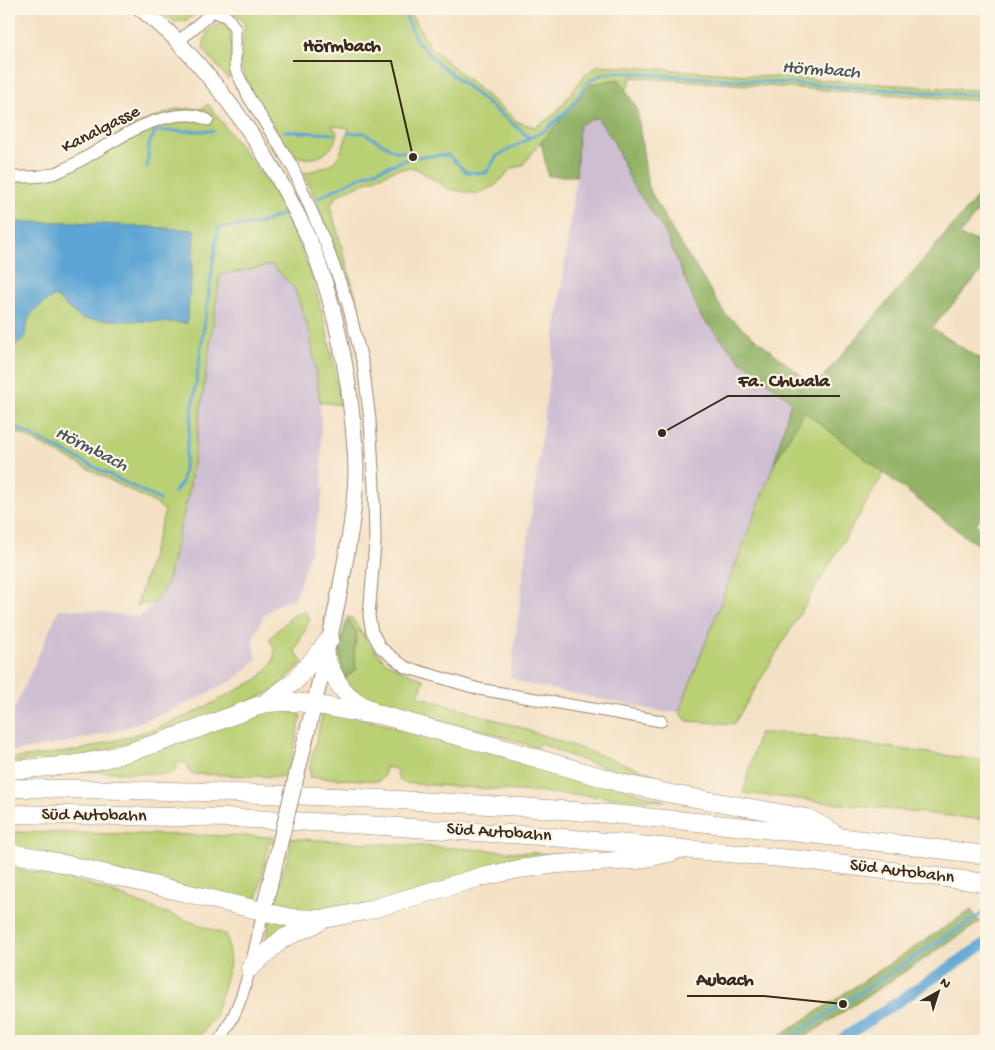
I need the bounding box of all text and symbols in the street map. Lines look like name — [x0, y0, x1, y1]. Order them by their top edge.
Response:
callout: Hörmbach — [293, 27, 391, 61]
text: Hörmbach — [303, 36, 382, 59]
water label: Hörmbach — [781, 57, 862, 85]
street label: Kanalgasse — [58, 101, 144, 159]
callout: Fa. Chwala — [728, 362, 840, 396]
text: Fa. Chwala — [737, 371, 831, 394]
water label: Hörmbach — [51, 422, 132, 478]
street label: Süd Autobahn — [41, 805, 147, 827]
street label: Süd Autobahn — [446, 819, 553, 847]
street label: Süd Autobahn — [849, 855, 956, 889]
callout: Aubach — [687, 962, 764, 996]
north arrow — [912, 968, 962, 1018]
text: Aubach — [695, 970, 754, 993]
text: N — [936, 974, 954, 993]

